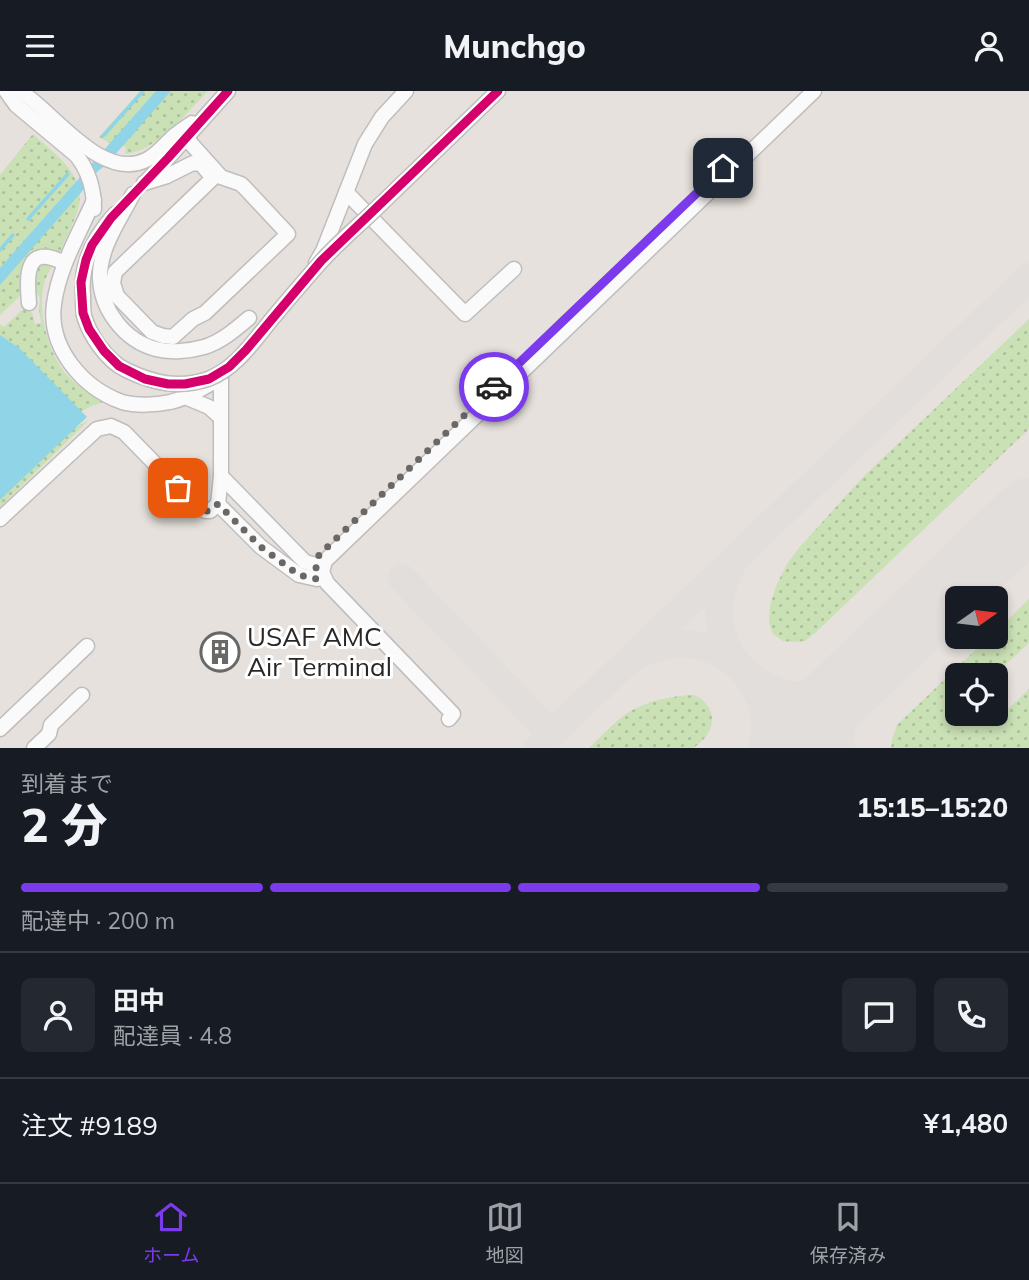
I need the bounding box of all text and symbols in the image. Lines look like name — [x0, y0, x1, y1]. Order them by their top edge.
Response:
text: Munchgo — [443, 26, 586, 66]
icon: menu — [21, 27, 59, 65]
icon: person — [970, 27, 1008, 65]
pin — [693, 138, 753, 198]
icon: home — [704, 149, 742, 187]
courier — [459, 352, 529, 422]
icon: car — [475, 368, 513, 406]
pin — [148, 458, 208, 518]
icon: bag — [159, 469, 197, 507]
north arrow — [945, 586, 1008, 649]
map controls — [945, 586, 1008, 726]
place label: USAF AMC Air Terminal — [247, 620, 392, 683]
building icon: USAF AMC Air Terminal — [199, 631, 241, 673]
button: locate — [945, 663, 1008, 726]
text: 到着まで — [21, 769, 113, 798]
text: 15:15–15:20 — [857, 791, 1008, 824]
text: 2 分 — [21, 796, 108, 854]
text: 配達中 · 200 m — [21, 906, 175, 935]
button: person — [21, 978, 95, 1052]
button: chat — [842, 978, 916, 1052]
button: phone — [934, 978, 1008, 1052]
text: 田中 — [113, 984, 165, 1017]
text: 配達員 · 4.8 — [113, 1021, 232, 1050]
text: ¥1,480 — [924, 1107, 1008, 1140]
text: 注文 #9189 — [21, 1109, 158, 1142]
tab: ホーム — [143, 1198, 200, 1267]
tab: 地図 — [486, 1198, 524, 1267]
tab: 保存済み — [810, 1198, 886, 1267]

